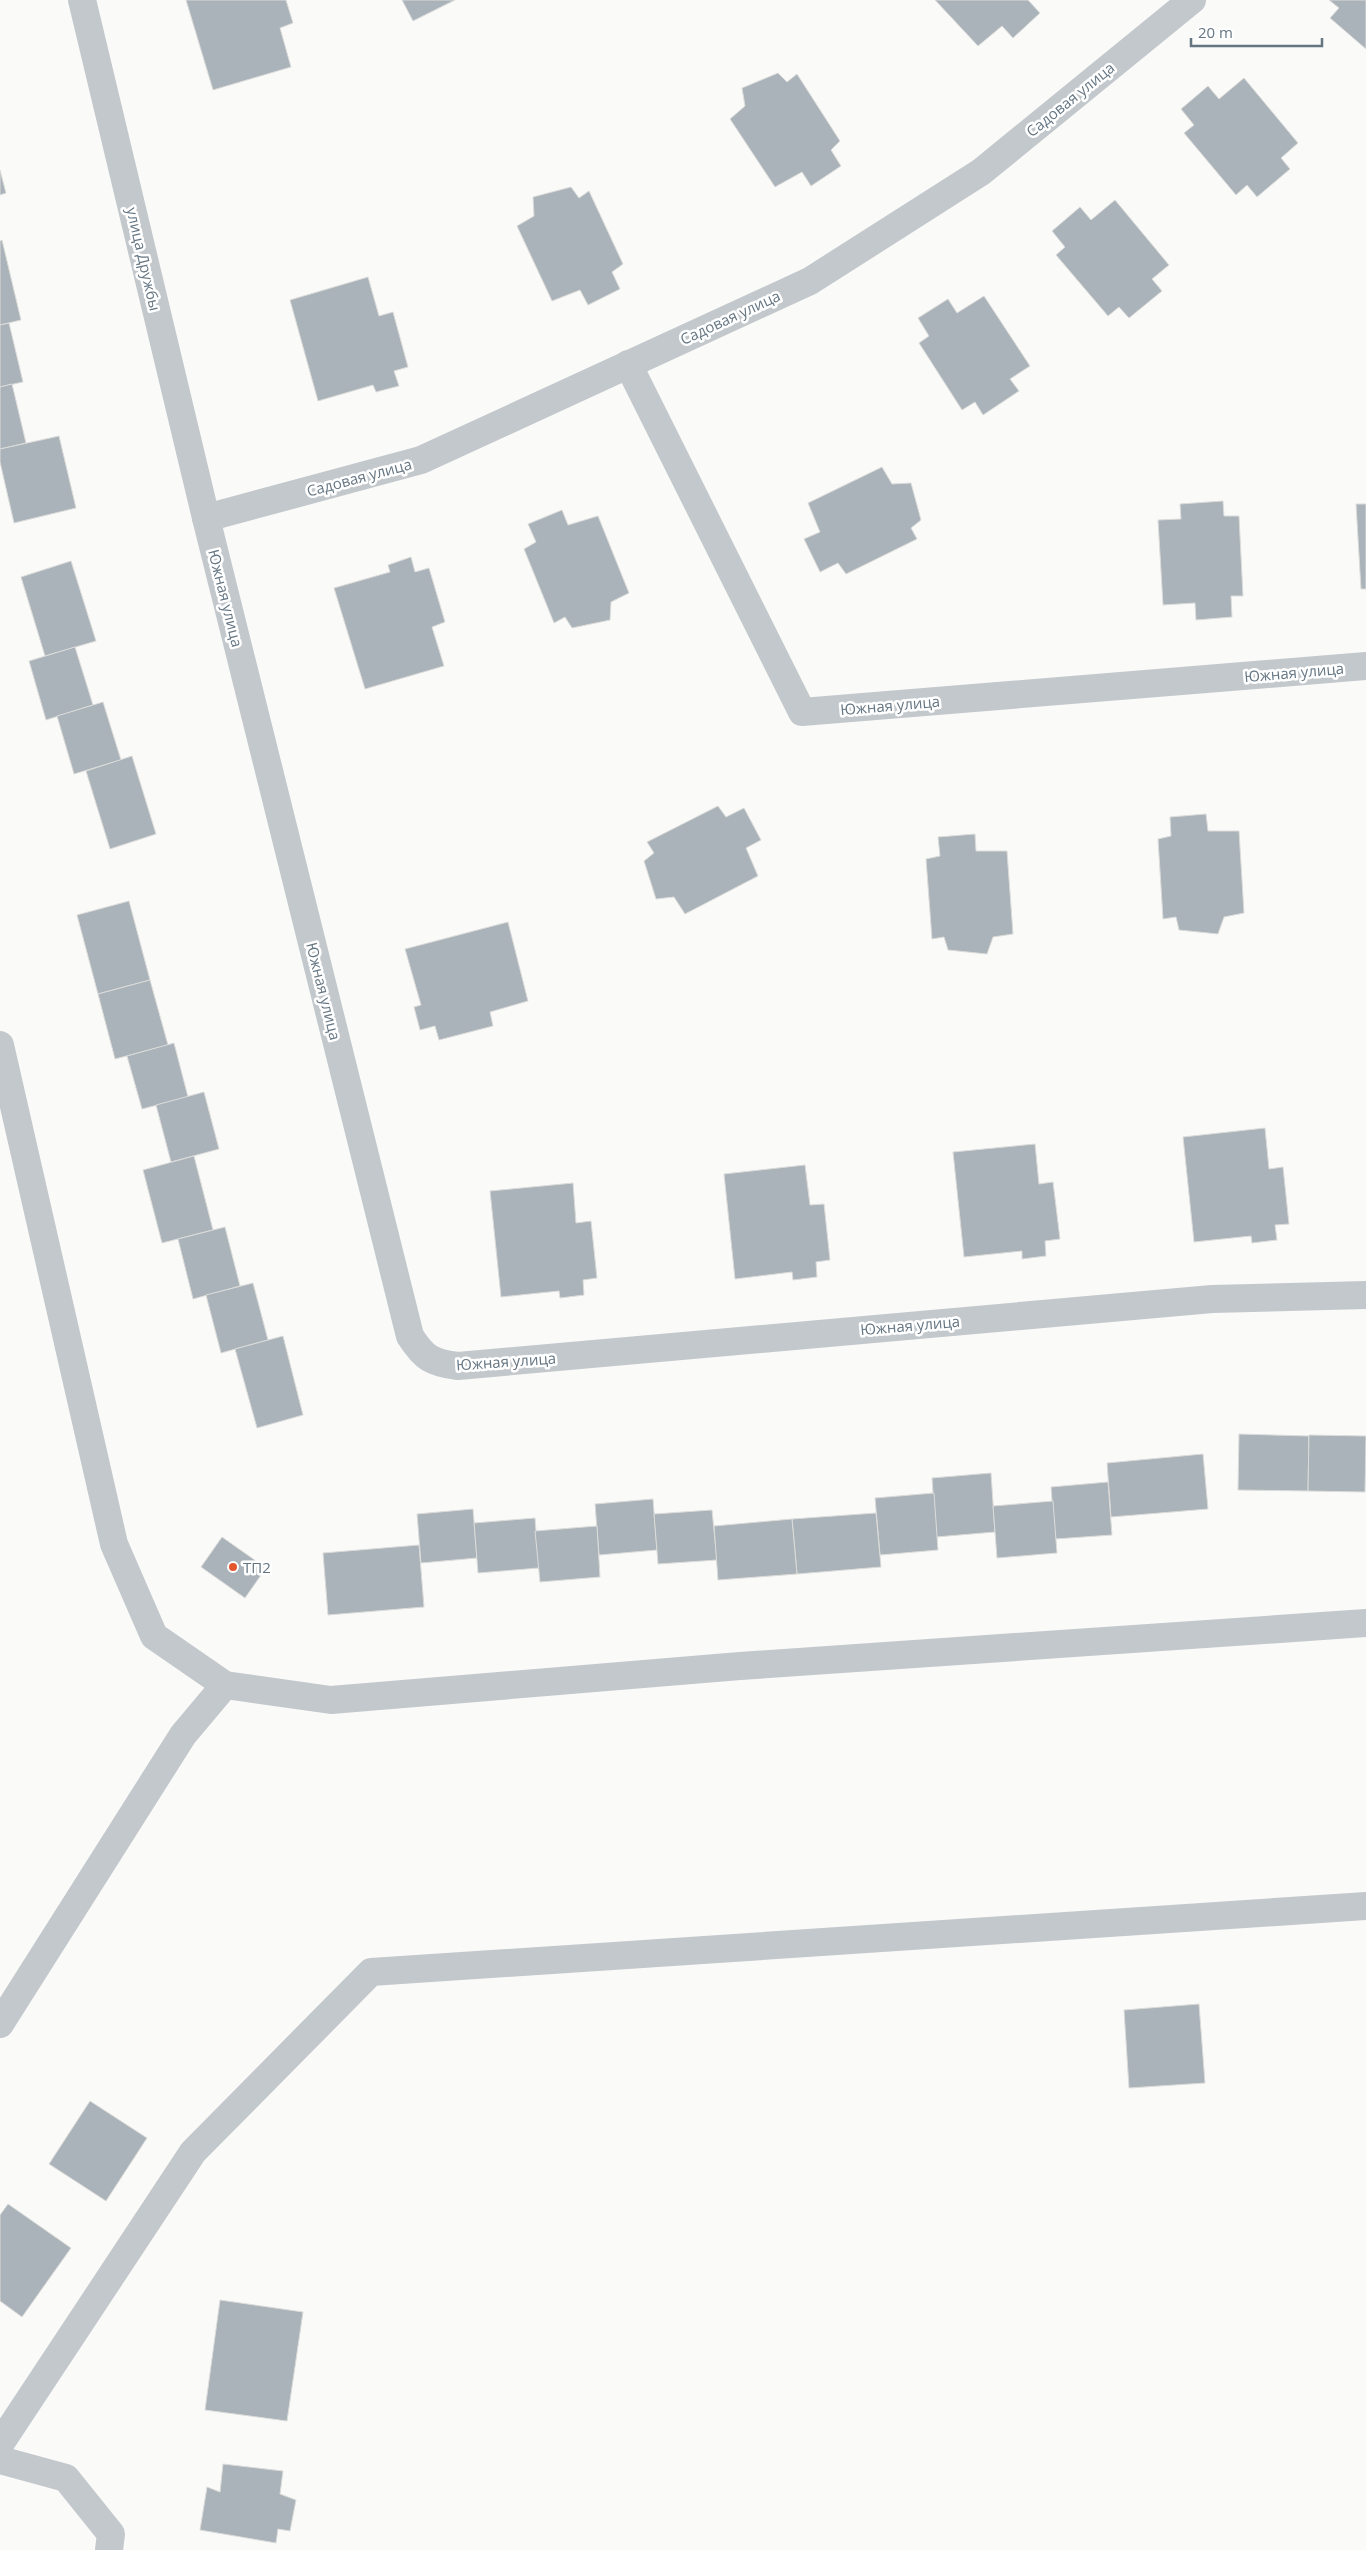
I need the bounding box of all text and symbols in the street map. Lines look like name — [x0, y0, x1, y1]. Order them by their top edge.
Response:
scale bar — [1191, 15, 1322, 47]
text: 20 m — [1198, 22, 1233, 42]
street label: Садовая улица — [1022, 57, 1118, 141]
street label: улица Дружбы — [122, 205, 166, 313]
street label: Садовая улица — [677, 285, 783, 349]
street label: Садовая улица — [304, 453, 414, 501]
street label: Южная улица — [204, 547, 248, 649]
street label: Южная улица — [1243, 658, 1345, 686]
street label: Южная улица — [839, 691, 941, 719]
street label: Южная улица — [302, 940, 346, 1042]
street label: Южная улица — [859, 1311, 961, 1339]
street label: Южная улица — [455, 1348, 557, 1374]
place label: ТП2 — [243, 1557, 271, 1577]
marker: ТП2 — [227, 1561, 239, 1573]

